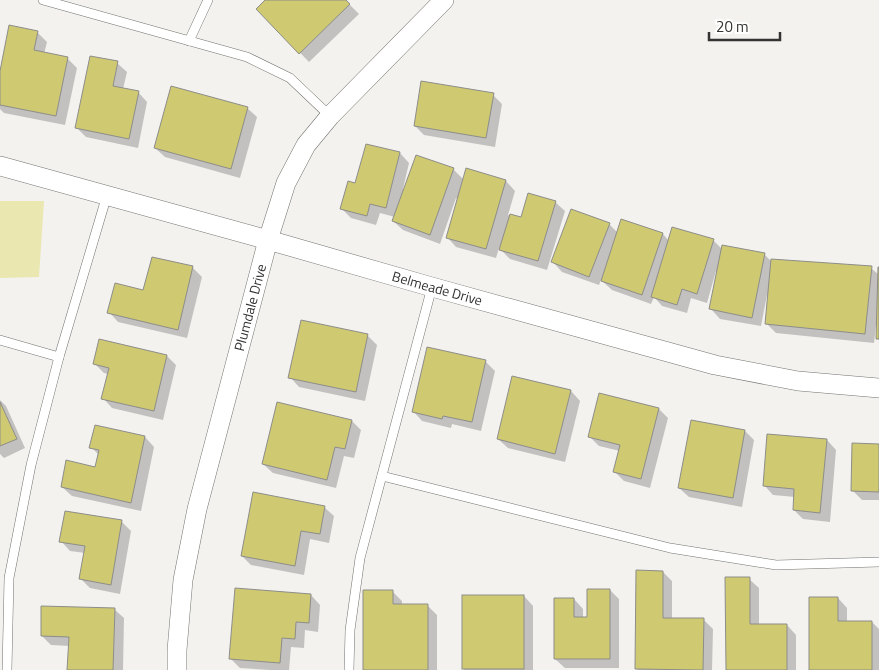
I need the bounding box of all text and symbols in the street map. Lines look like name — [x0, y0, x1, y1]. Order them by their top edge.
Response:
scale bar — [709, 10, 780, 42]
text: 20 m — [716, 15, 749, 38]
street label: Plumdale Drive — [228, 262, 271, 353]
street label: Belmeade Drive — [390, 265, 485, 310]

